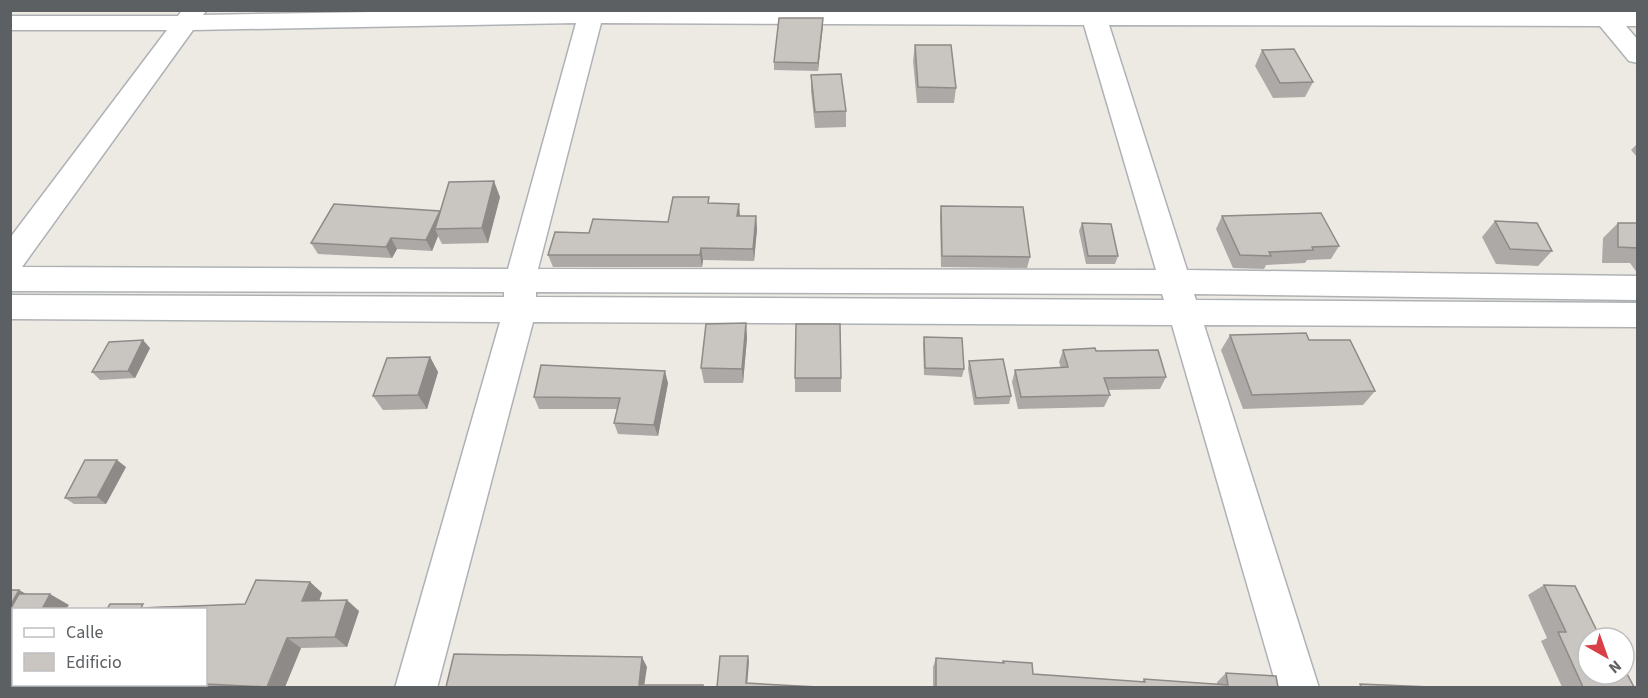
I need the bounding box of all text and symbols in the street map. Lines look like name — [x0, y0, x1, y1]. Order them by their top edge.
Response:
legend — [12, 608, 207, 686]
text: Calle — [66, 620, 104, 645]
north arrow — [1576, 626, 1636, 686]
text: Edificio — [66, 650, 122, 675]
text: N — [1604, 655, 1626, 679]

